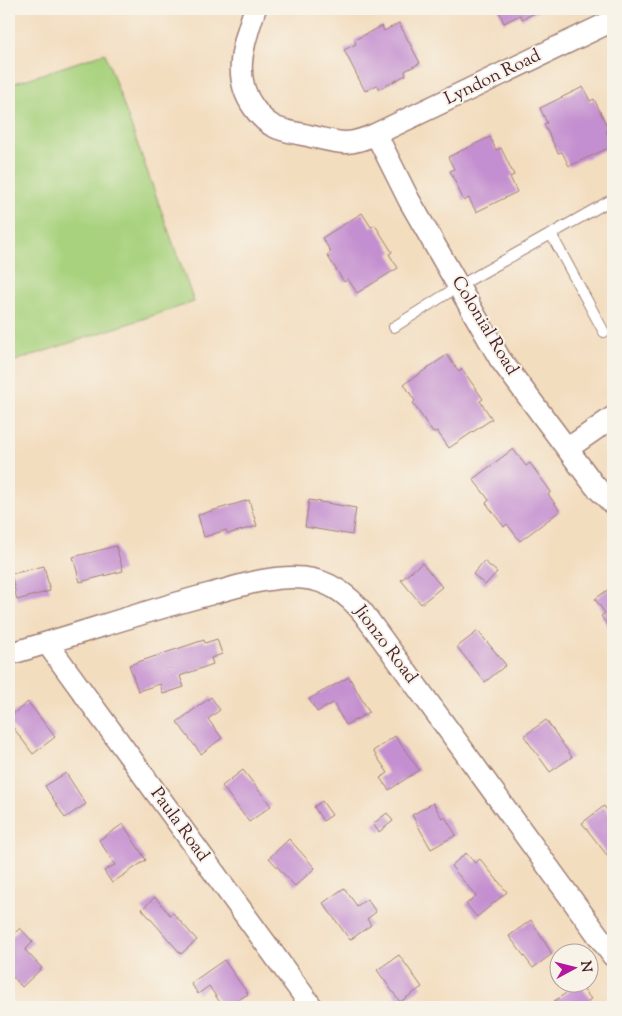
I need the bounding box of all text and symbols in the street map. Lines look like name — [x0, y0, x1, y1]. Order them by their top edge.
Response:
street label: Lyndon Road — [440, 43, 546, 113]
street label: Colonial Road — [444, 271, 524, 381]
street label: Jionzo Road — [346, 600, 423, 689]
street label: Paula Road — [143, 783, 215, 867]
north arrow — [550, 944, 600, 994]
text: N — [574, 960, 596, 973]

